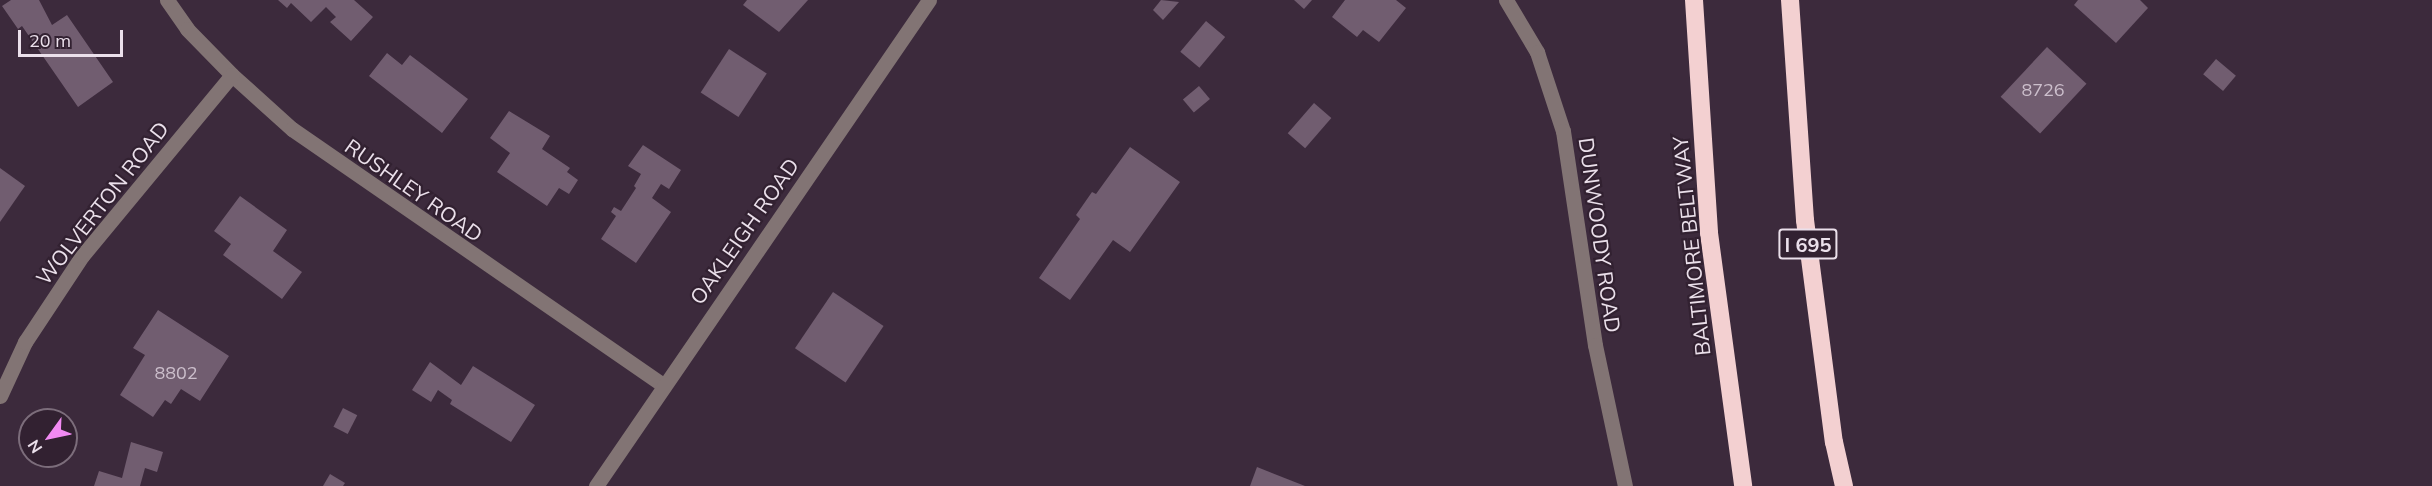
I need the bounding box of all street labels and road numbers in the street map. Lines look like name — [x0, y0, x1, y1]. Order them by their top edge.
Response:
street label: WOLVERTON ROAD — [30, 116, 174, 290]
street label: RUSHLEY ROAD — [340, 133, 488, 247]
street label: BALTIMORE BELTWAY — [1667, 135, 1715, 357]
street label: DUNWOODY ROAD — [1574, 136, 1626, 334]
street label: OAKLEIGH ROAD — [684, 153, 804, 309]
road number: I 695 — [1778, 227, 1838, 261]

